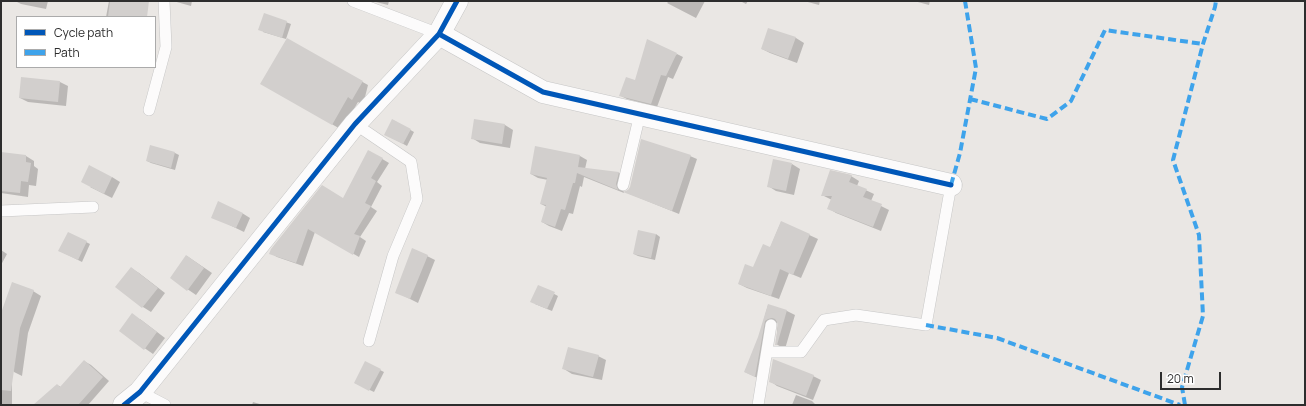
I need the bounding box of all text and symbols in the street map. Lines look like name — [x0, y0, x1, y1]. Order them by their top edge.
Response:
legend — [16, 16, 156, 68]
text: Cycle path — [54, 24, 113, 41]
text: Path — [54, 44, 80, 61]
scale bar — [1162, 364, 1223, 390]
text: 20 m — [1167, 370, 1194, 387]

